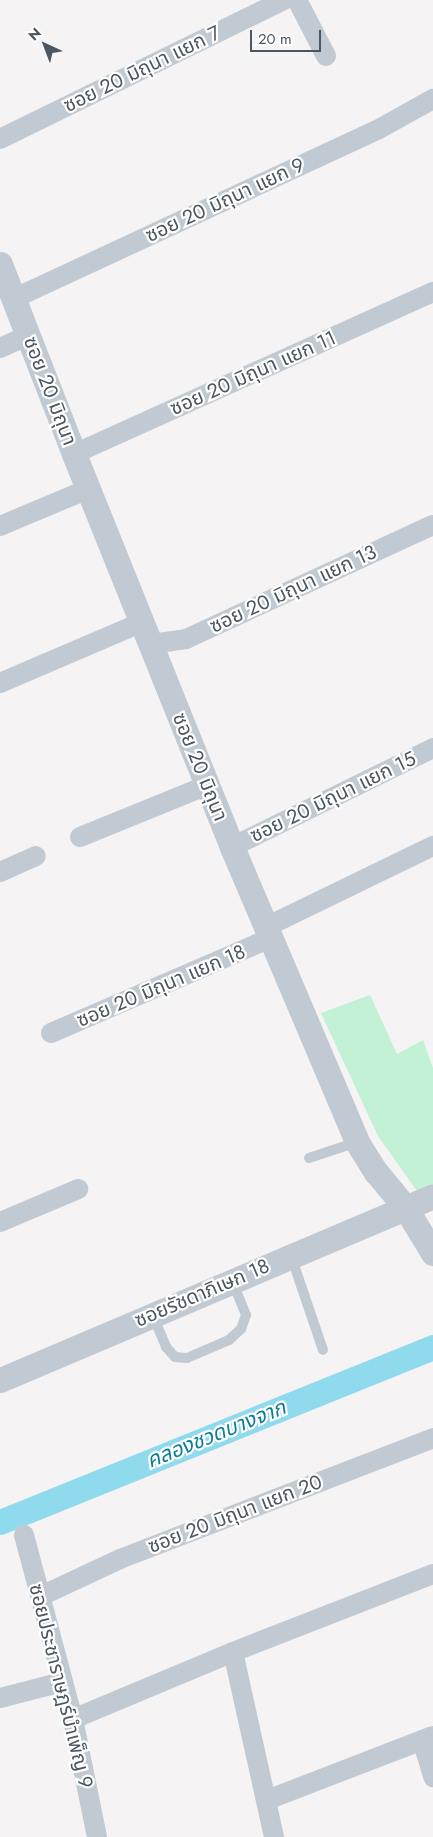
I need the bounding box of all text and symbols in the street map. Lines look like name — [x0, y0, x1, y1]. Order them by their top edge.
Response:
north arrow — [20, 20, 70, 70]
scale bar — [253, 20, 324, 52]
street label: ซอย 20 มิถุนา แยก 7 — [60, 21, 224, 117]
text: N — [24, 23, 46, 45]
text: 20 m — [258, 28, 292, 50]
street label: ซอย 20 มิถุนา แยก 9 — [142, 153, 308, 247]
street label: ซอย 20 มิถุนา แยก 11 — [166, 326, 340, 420]
street label: ซอย 20 มิถุนา — [18, 333, 82, 449]
street label: ซอย 20 มิถุนา แยก 13 — [206, 540, 380, 638]
street label: ซอย 20 มิถุนา — [167, 709, 233, 825]
street label: ซอย 20 มิถุนา แยก 15 — [246, 746, 420, 848]
street label: ซอย 20 มิถุนา แยก 18 — [73, 940, 249, 1032]
street label: ซอยรัชดาภิเษก 18 — [131, 1254, 273, 1332]
water label: คลองชวดบางจาก — [143, 1395, 289, 1473]
street label: ซอย 20 มิถุนา แยก 20 — [145, 1470, 325, 1558]
street label: ซอยประชาราษฎร์บำเพ็ญ 9 — [24, 1581, 98, 1791]

